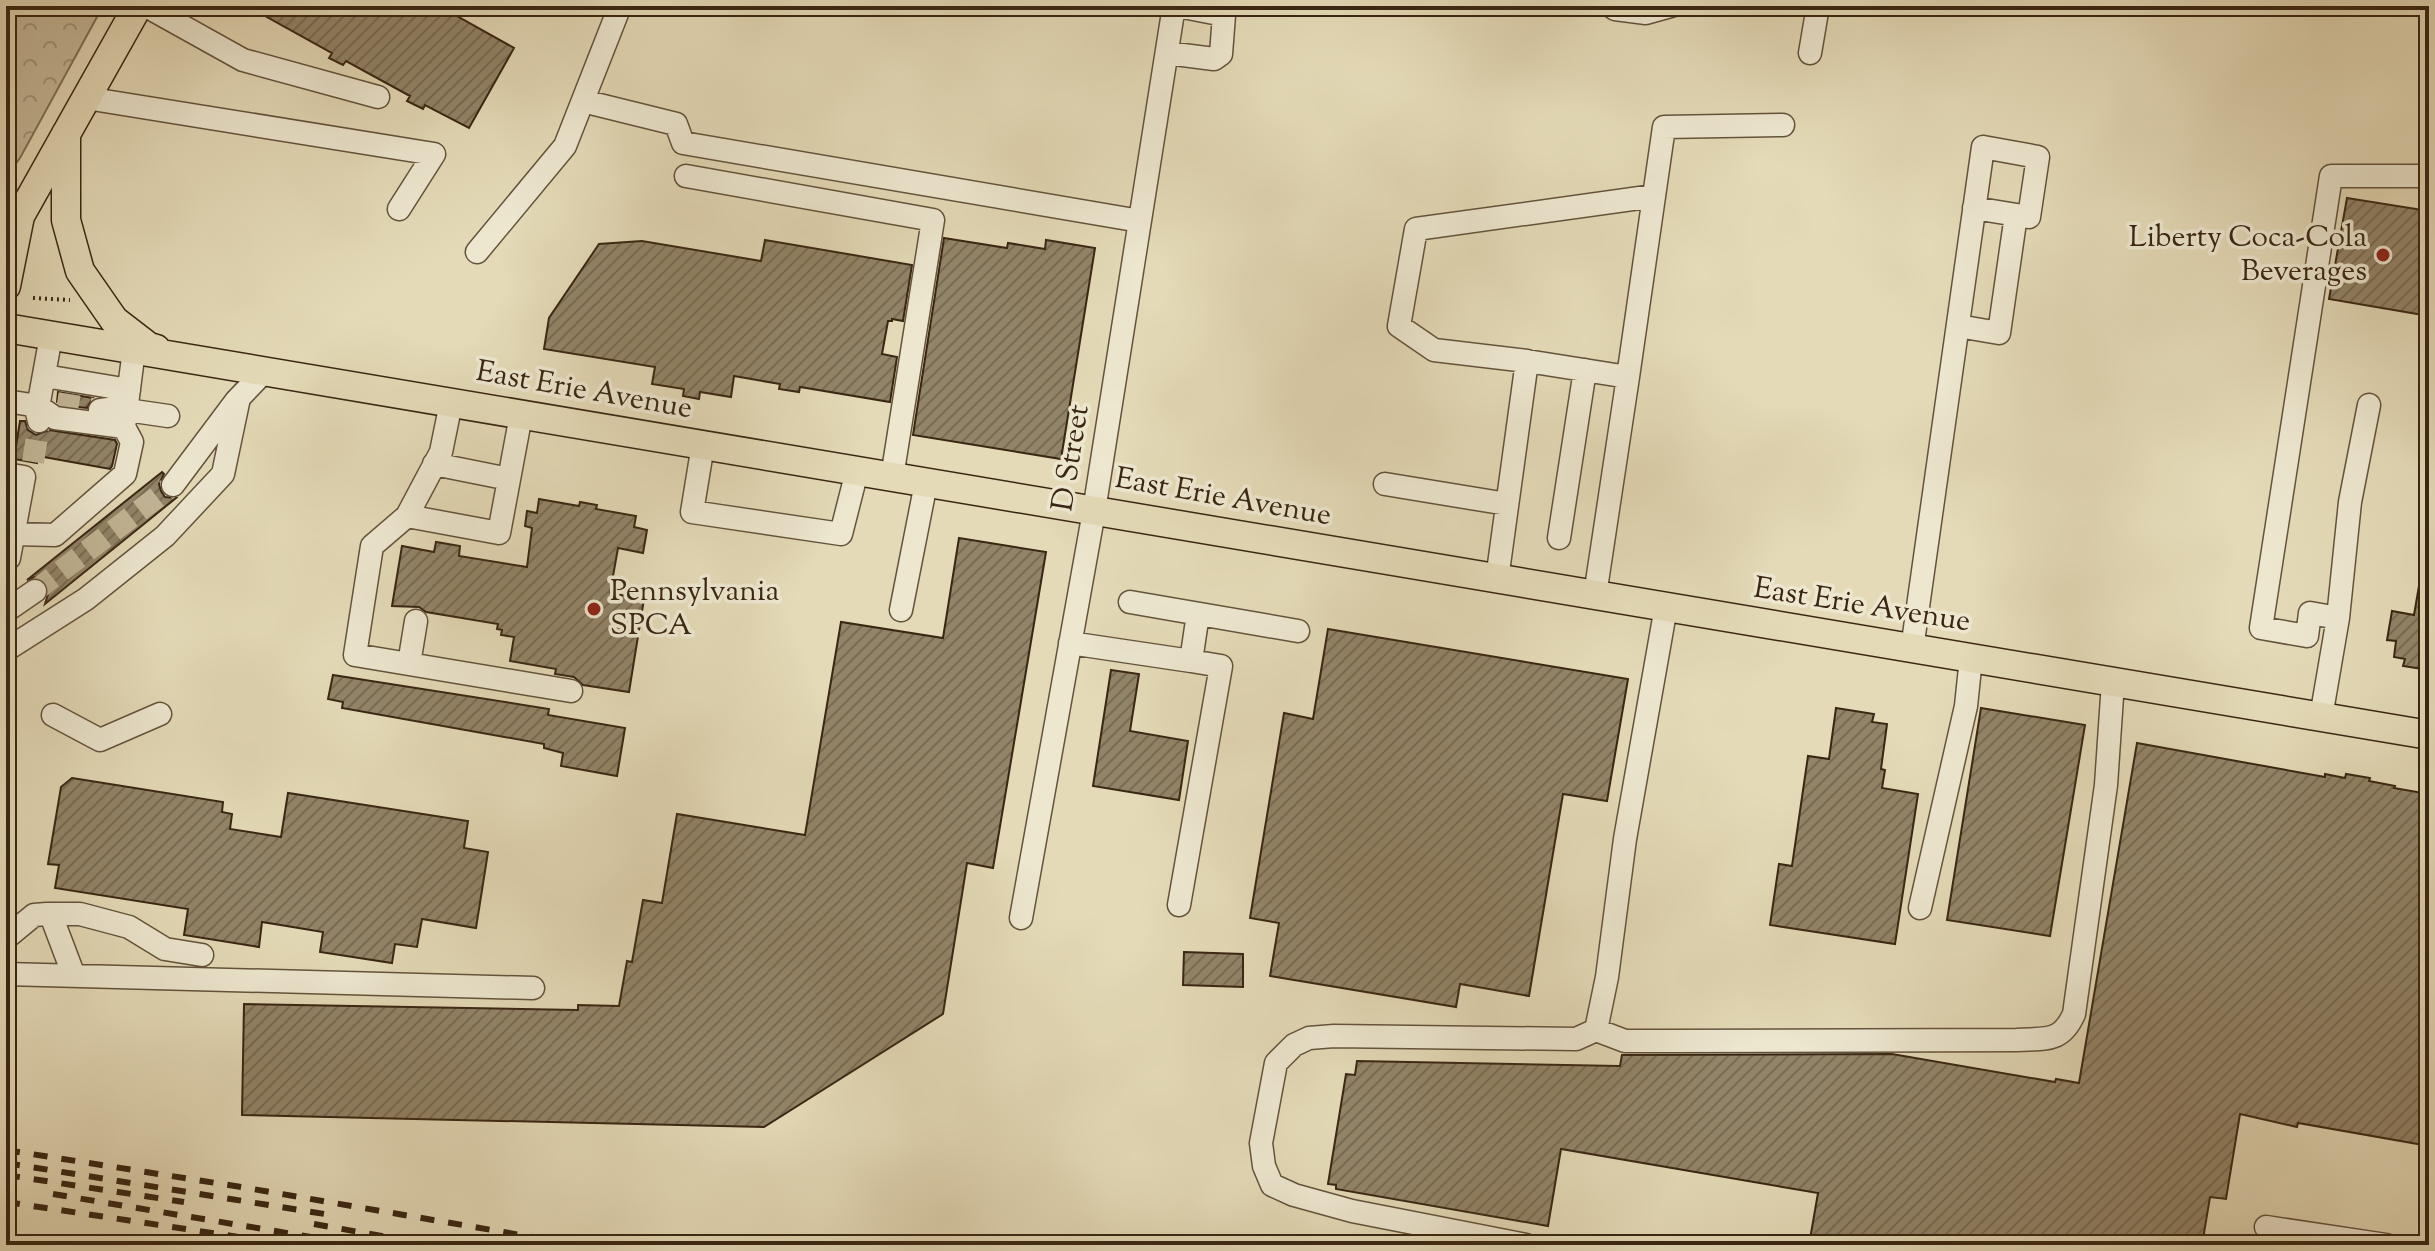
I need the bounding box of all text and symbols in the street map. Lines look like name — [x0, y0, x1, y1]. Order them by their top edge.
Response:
place label: Liberty Coca-Cola Beverages — [2129, 217, 2367, 294]
marker: Liberty Coca-Cola Beverages — [2374, 246, 2392, 264]
street label: East Erie Avenue — [473, 351, 695, 431]
street label: D Street — [1042, 401, 1102, 515]
street label: East Erie Avenue — [1112, 458, 1334, 538]
street label: East Erie Avenue — [1751, 568, 1973, 644]
place label: Pennsylvania SPCA — [610, 571, 779, 648]
marker: Pennsylvania SPCA — [585, 600, 603, 618]

